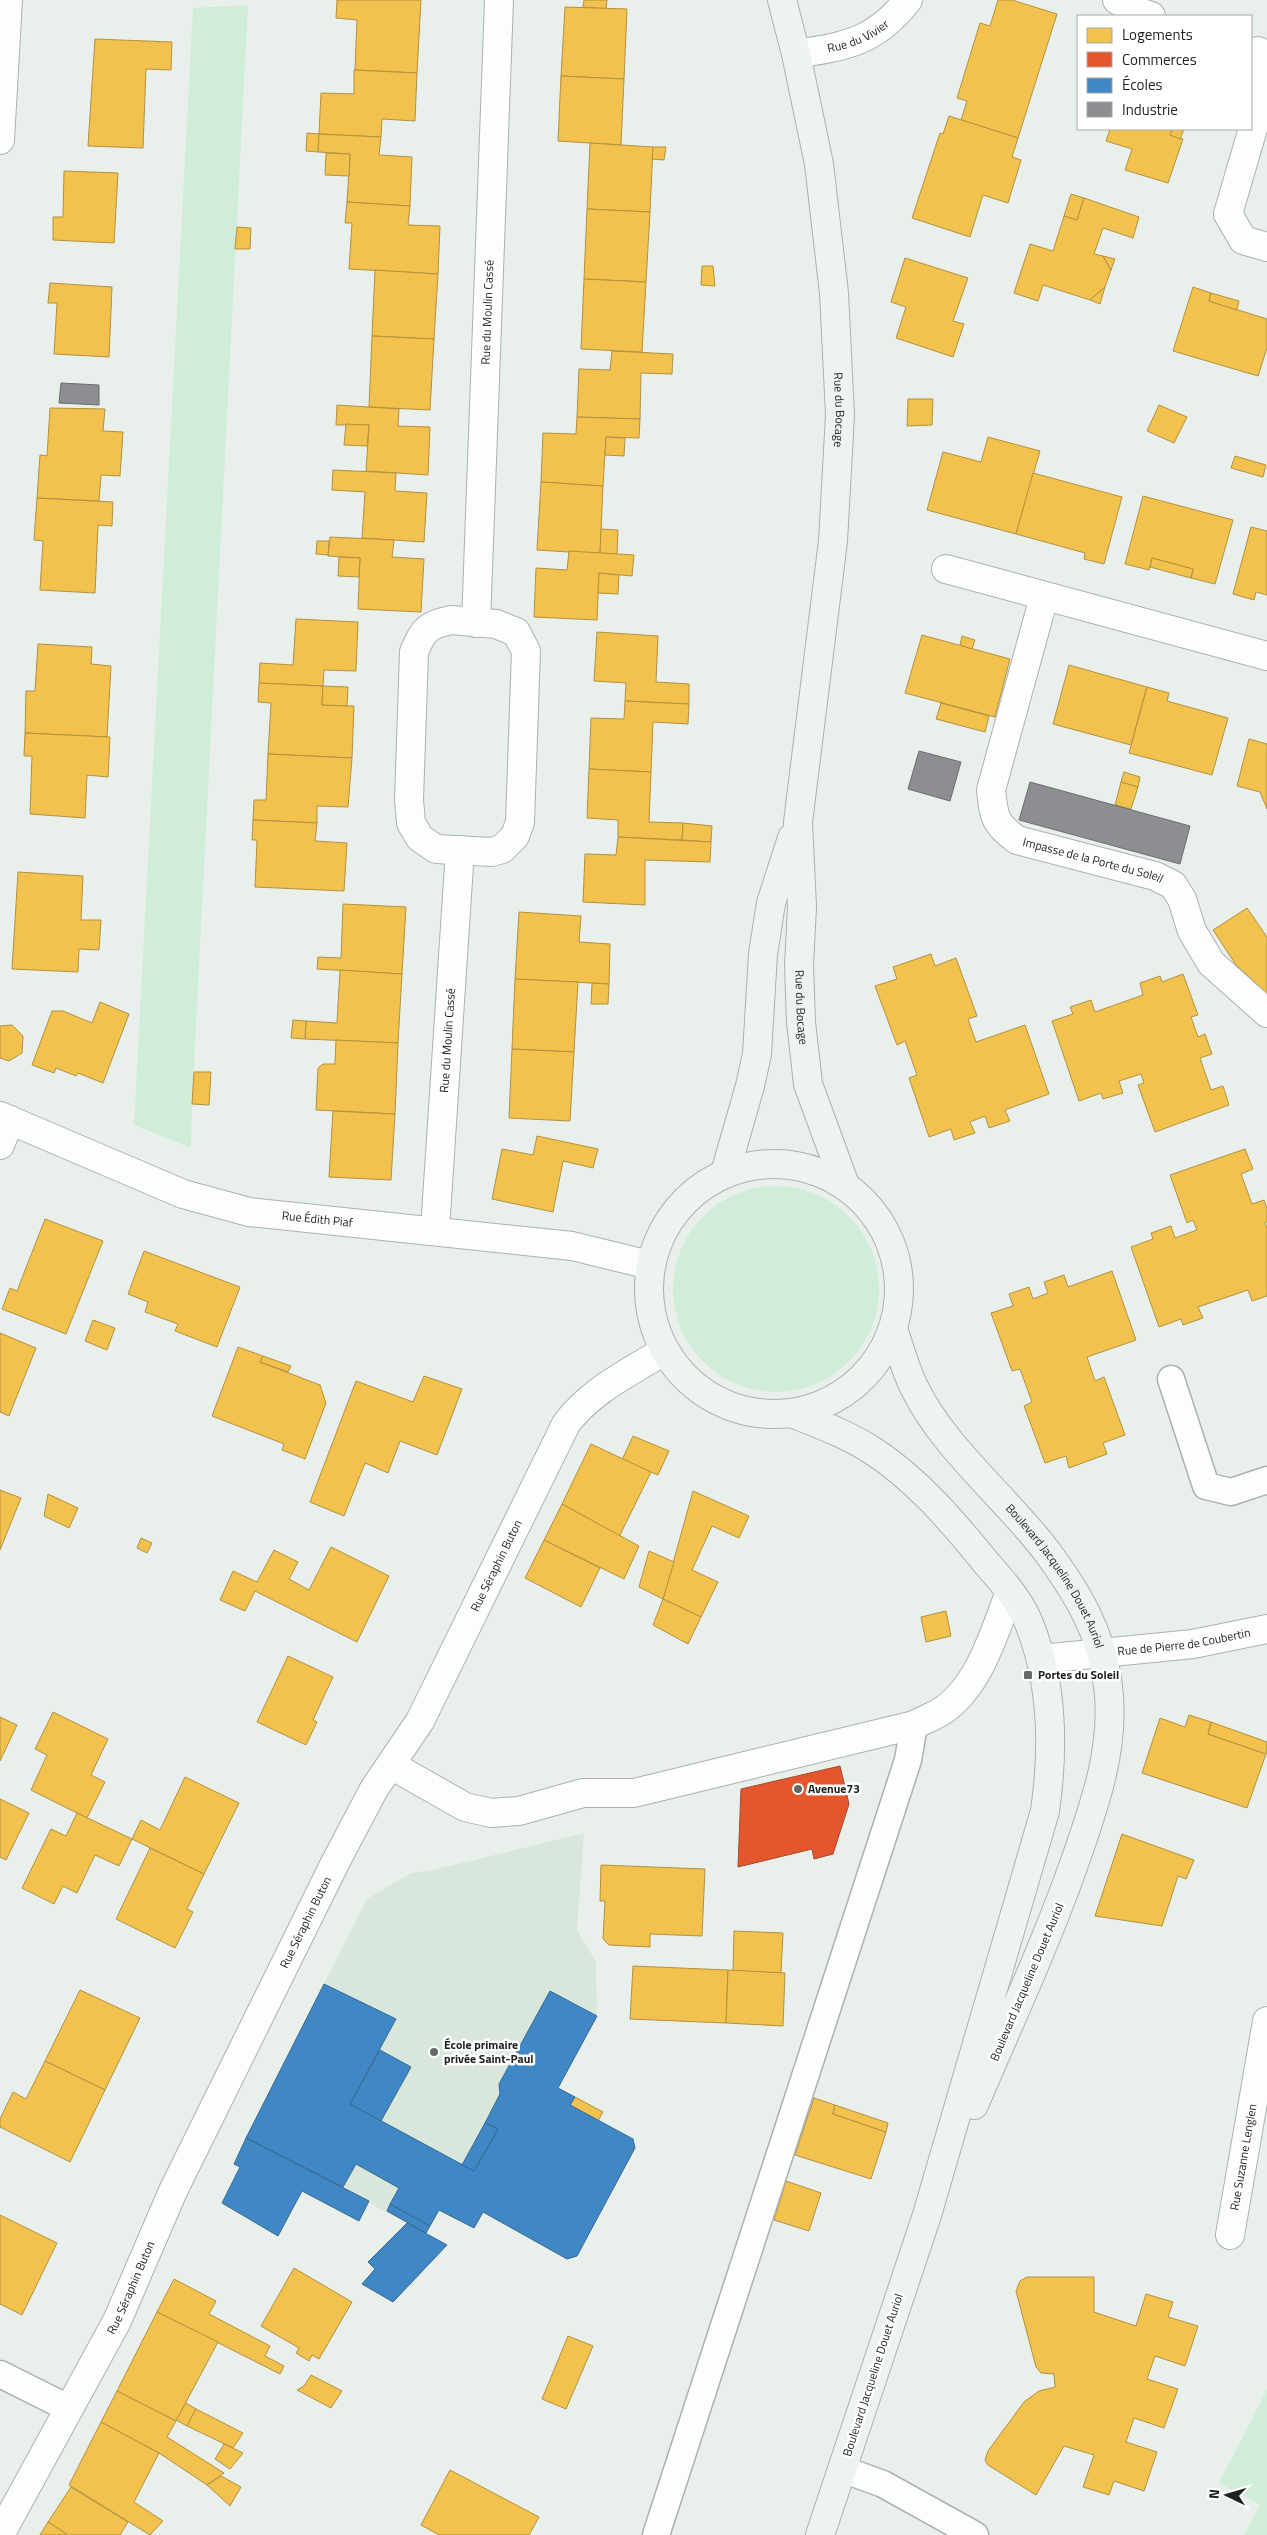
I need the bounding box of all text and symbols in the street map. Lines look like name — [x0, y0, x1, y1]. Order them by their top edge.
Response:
street label: Rue du Vivier — [825, 15, 893, 57]
legend — [1077, 15, 1252, 130]
text: Logements — [1122, 23, 1193, 46]
text: Commerces — [1122, 48, 1197, 71]
text: Écoles — [1122, 73, 1163, 96]
text: Industrie — [1122, 98, 1178, 121]
street label: Rue du Moulin Cassé — [476, 259, 498, 365]
street label: Rue du Bocage — [829, 372, 850, 448]
street label: Impasse de la Porte du Soleil — [1021, 832, 1167, 888]
street label: Rue du Bocage — [790, 969, 813, 1046]
street label: Rue du Moulin Cassé — [434, 987, 460, 1093]
street label: Rue Édith Piaf — [281, 1206, 354, 1232]
street label: Boulevard Jacqueline Douet Auriol — [1001, 1499, 1109, 1650]
street label: Rue Séraphin Buton — [465, 1516, 527, 1615]
street label: Rue de Pierre de Coubertin — [1117, 1623, 1252, 1660]
place label: Portes du Soleil — [1038, 1665, 1119, 1684]
marker: Portes du Soleil — [1022, 1669, 1034, 1681]
place label: Avenue73 — [808, 1779, 860, 1798]
marker: Avenue73 — [792, 1783, 804, 1795]
street label: Rue Séraphin Buton — [274, 1873, 336, 1971]
street label: Boulevard Jacqueline Douet Auriol — [985, 1900, 1069, 2064]
place label: École primaire privée Saint-Paul — [444, 2035, 534, 2068]
marker: École primaire privée Saint-Paul — [428, 2046, 440, 2058]
street label: Rue Suzanne Lenglen — [1224, 2102, 1262, 2212]
street label: Rue Séraphin Buton — [101, 2238, 159, 2338]
street label: Boulevard Jacqueline Douet Auriol — [837, 2291, 908, 2459]
north arrow — [1202, 2470, 1252, 2520]
text: N — [1203, 2488, 1224, 2500]

